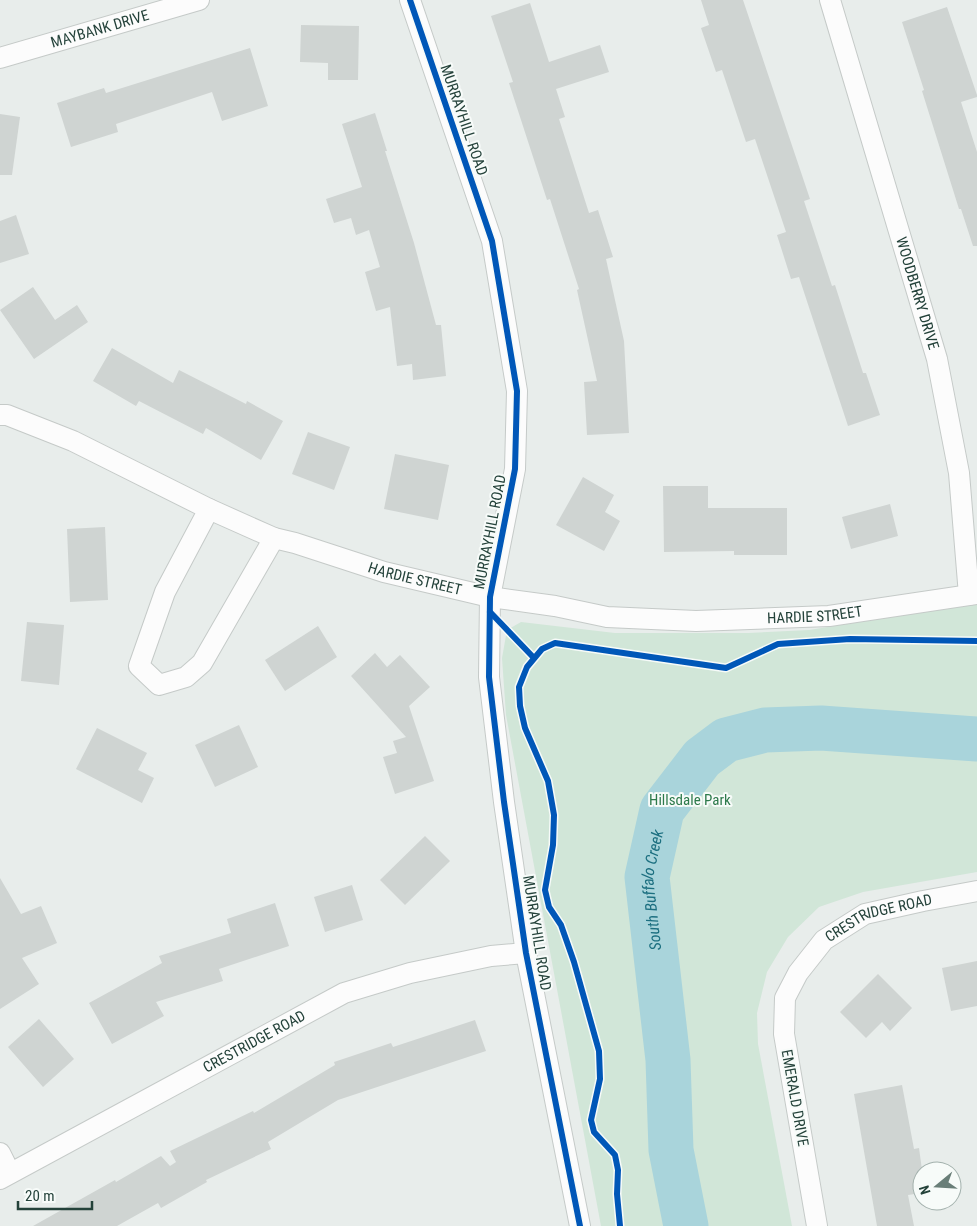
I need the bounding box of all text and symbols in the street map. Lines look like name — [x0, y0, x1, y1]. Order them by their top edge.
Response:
street label: MAYBANK DRIVE — [49, 6, 151, 52]
street label: MURRAYHILL ROAD — [437, 62, 491, 178]
street label: WOODBERRY DRIVE — [892, 235, 943, 352]
street label: MURRAYHILL ROAD — [470, 473, 510, 591]
street label: HARDIE STREET — [366, 558, 464, 599]
street label: HARDIE STREET — [767, 602, 864, 627]
park label: Hillsdale Park — [649, 791, 731, 809]
water label: South Buffalo Creek — [637, 827, 667, 951]
street label: MURRAYHILL ROAD — [519, 874, 555, 992]
street label: CRESTRIDGE ROAD — [822, 891, 933, 946]
street label: CRESTRIDGE ROAD — [200, 1007, 309, 1076]
street label: EMERALD DRIVE — [778, 1048, 812, 1148]
north arrow — [912, 1161, 962, 1211]
scale bar — [18, 1178, 91, 1210]
text: N — [916, 1183, 934, 1197]
text: 20 m — [25, 1187, 55, 1205]

